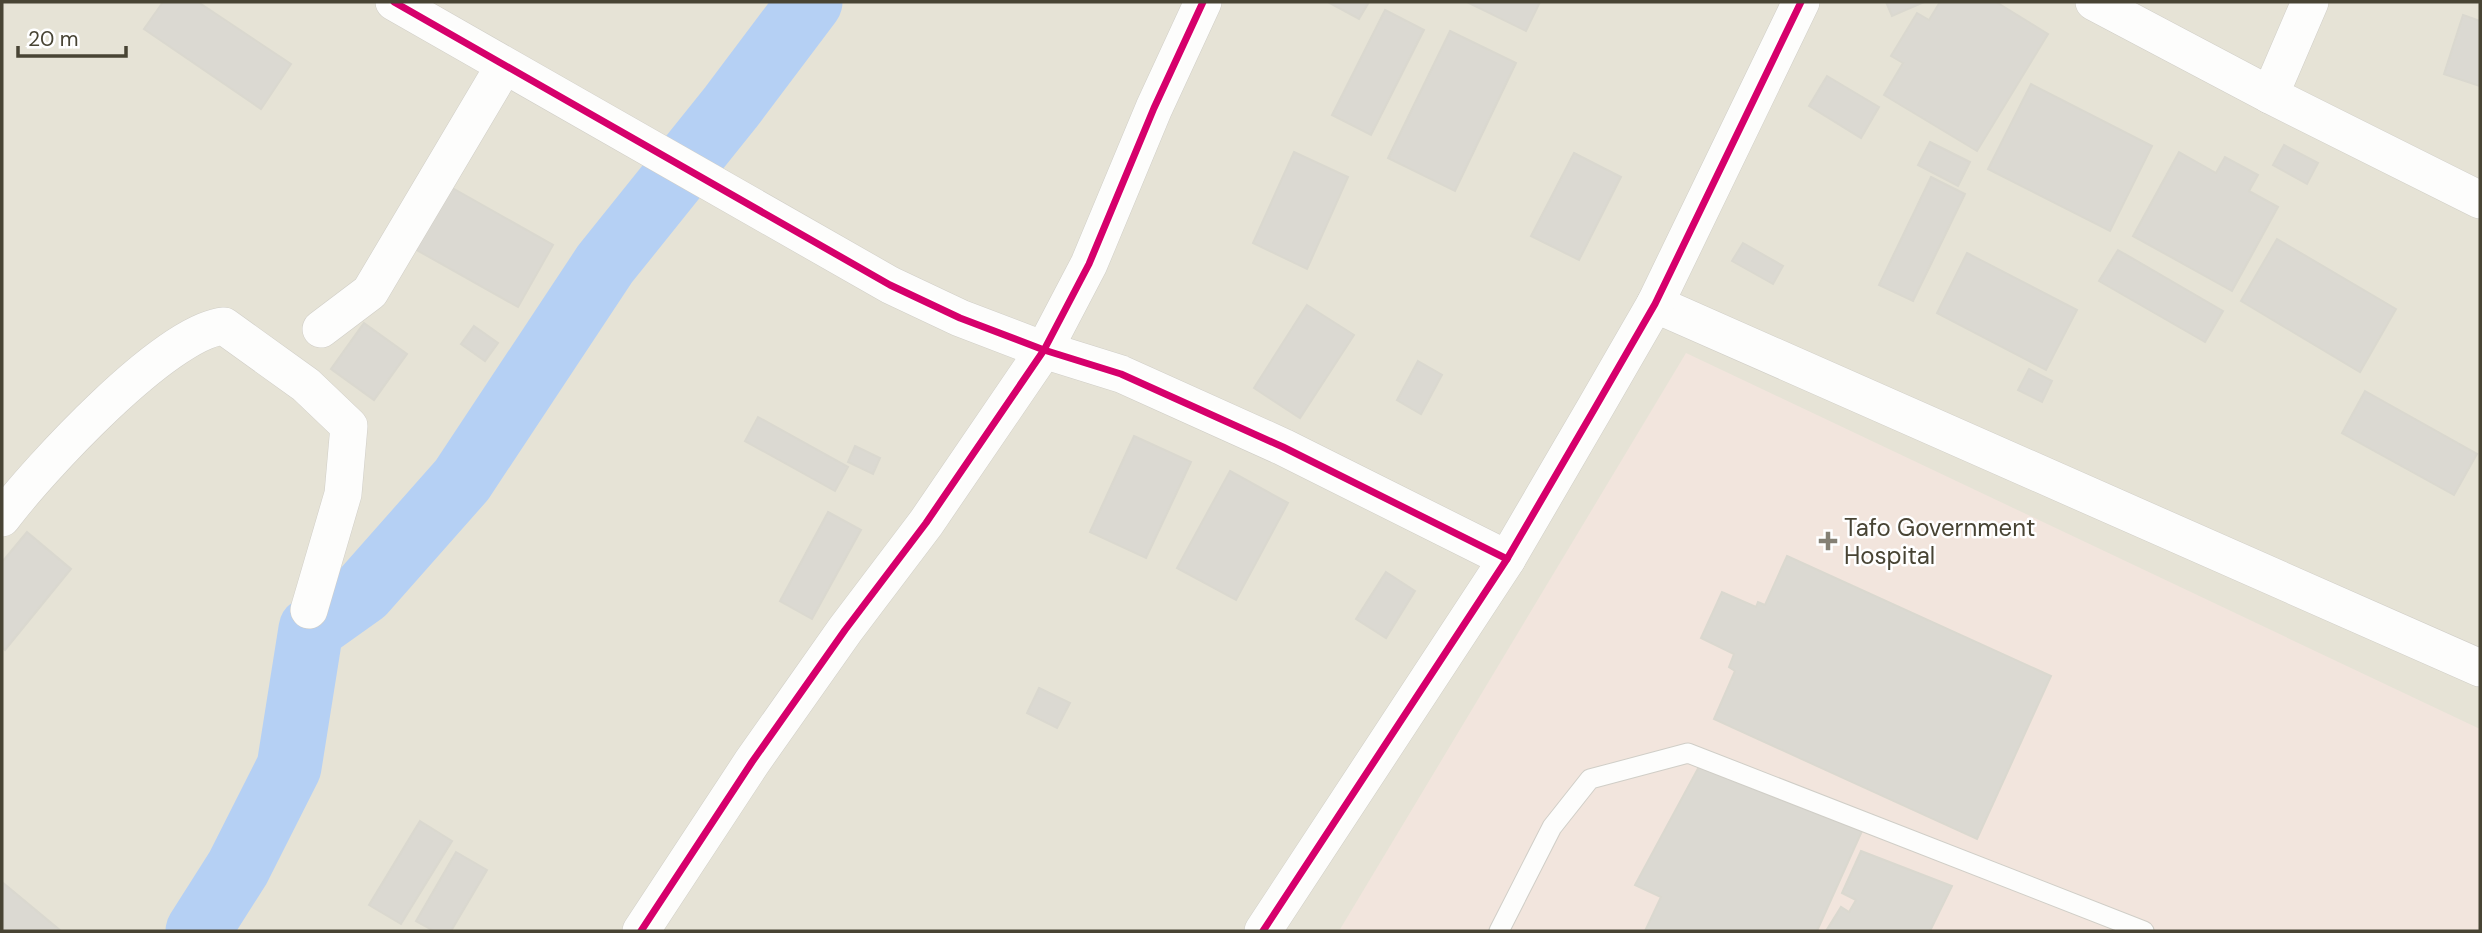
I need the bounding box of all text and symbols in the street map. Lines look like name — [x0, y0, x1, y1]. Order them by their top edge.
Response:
scale bar — [18, 14, 126, 58]
text: 20 m — [28, 25, 79, 53]
place label: Tafo Government Hospital — [1844, 512, 2035, 571]
marker: Tafo Government Hospital — [1818, 531, 1838, 551]

